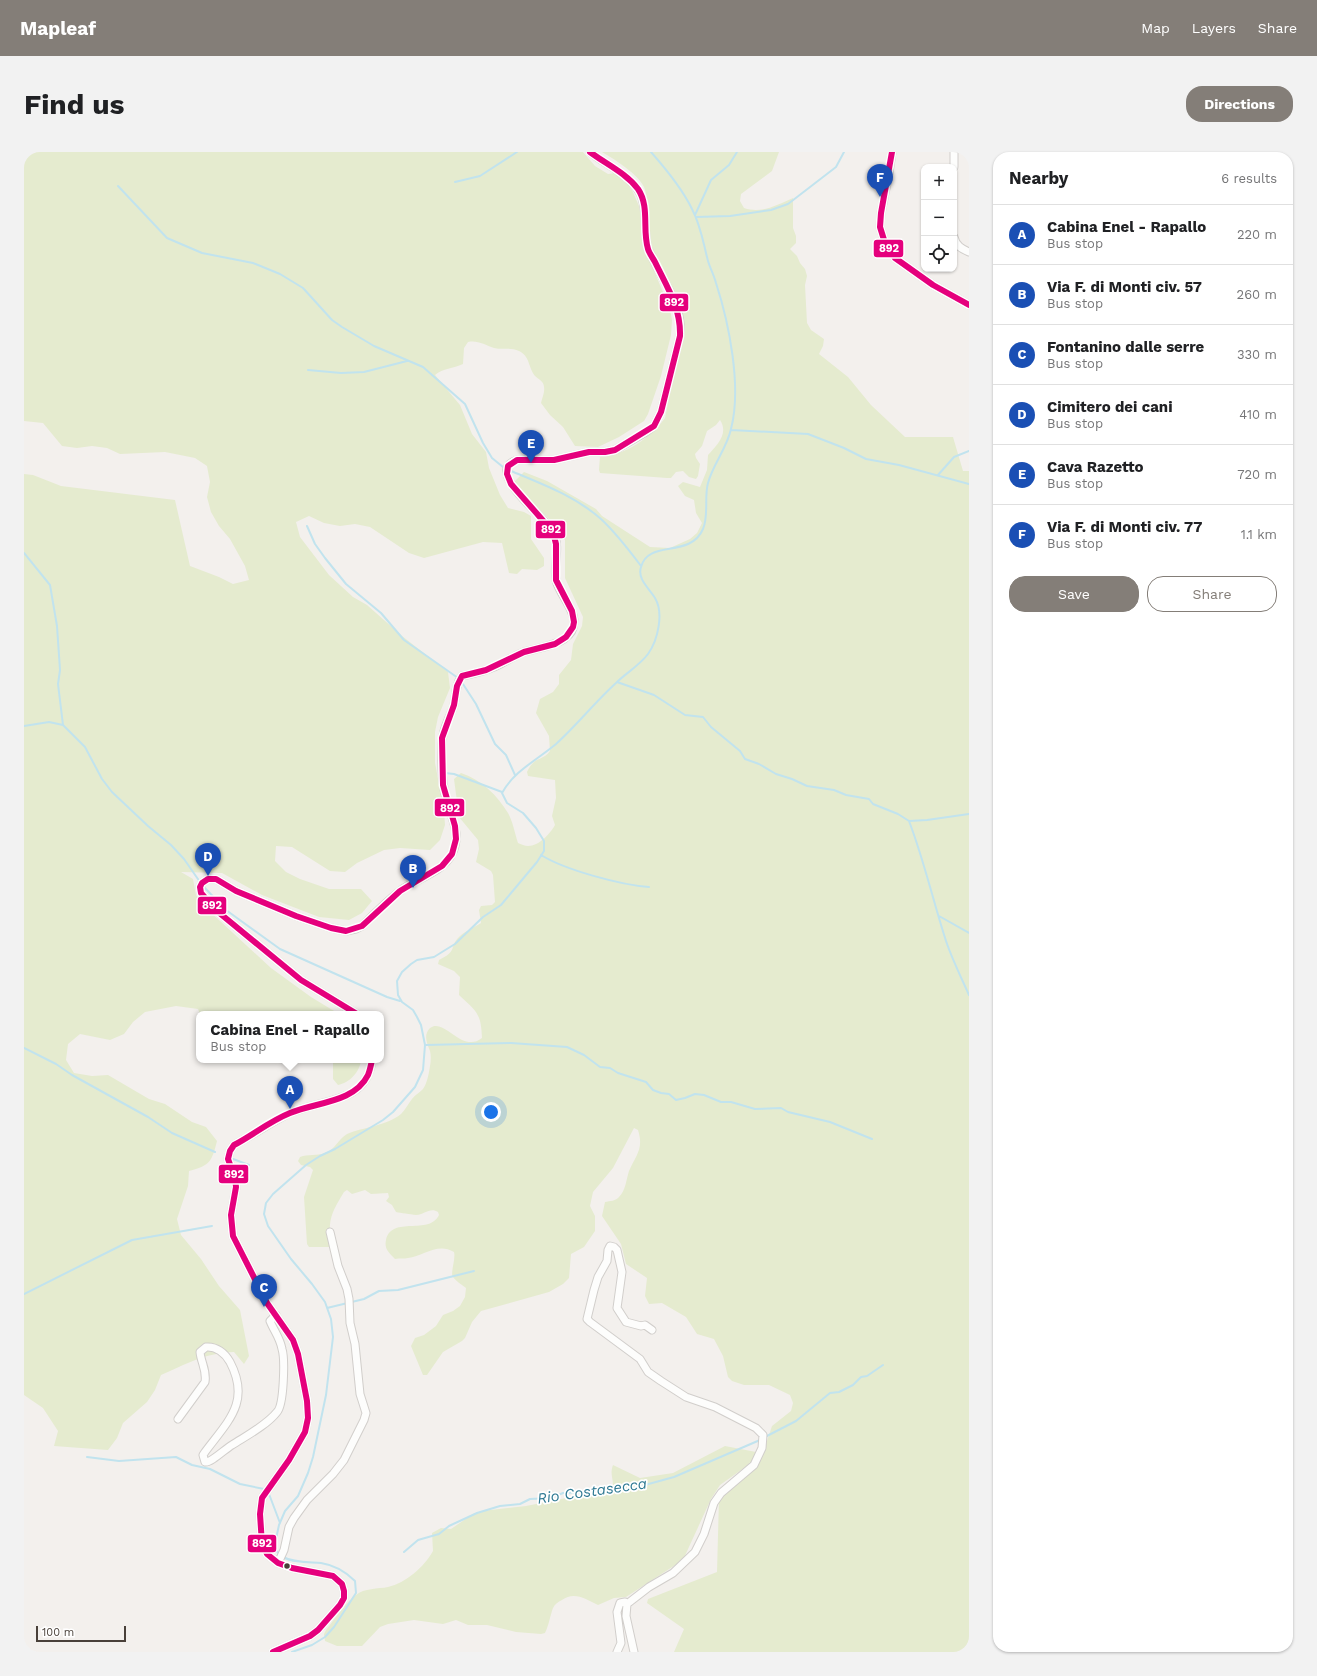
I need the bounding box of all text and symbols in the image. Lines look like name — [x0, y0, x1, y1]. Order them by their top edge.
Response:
text: Mapleaf — [20, 17, 96, 40]
text: Map — [1141, 20, 1170, 36]
text: Layers — [1192, 20, 1236, 36]
text: Share — [1258, 20, 1297, 36]
button: Directions — [1186, 86, 1293, 122]
text: Find us — [24, 88, 124, 121]
pin: F — [867, 164, 893, 197]
map controls — [921, 164, 957, 272]
button: + — [921, 164, 957, 200]
text: Nearby — [1009, 168, 1068, 188]
text: 6 results — [1221, 171, 1277, 186]
button: − — [921, 200, 957, 236]
text: Cabina Enel - Rapallo — [1047, 218, 1206, 236]
text: A — [1018, 227, 1026, 242]
text: 220 m — [1237, 227, 1277, 242]
button: locate — [921, 236, 957, 272]
text: Bus stop — [1047, 236, 1103, 251]
line badge: 892 — [873, 239, 904, 258]
text: 892 — [879, 242, 900, 255]
text: Via F. di Monti civ. 57 — [1047, 278, 1202, 296]
text: B — [1018, 287, 1026, 302]
text: 260 m — [1237, 287, 1277, 302]
line badge: 892 — [659, 293, 689, 312]
text: 892 — [664, 296, 685, 309]
text: Bus stop — [1047, 296, 1103, 311]
text: Fontanino dalle serre — [1047, 338, 1204, 356]
text: C — [1018, 347, 1026, 362]
text: 330 m — [1237, 347, 1277, 362]
text: Bus stop — [1047, 356, 1103, 371]
text: Cimitero dei cani — [1047, 398, 1173, 416]
text: D — [1017, 407, 1027, 422]
text: 410 m — [1239, 407, 1277, 422]
text: Bus stop — [1047, 416, 1103, 431]
pin: E — [518, 430, 544, 463]
text: Cava Razetto — [1047, 458, 1144, 476]
text: E — [1018, 467, 1026, 482]
text: 720 m — [1237, 467, 1277, 482]
text: Bus stop — [1047, 476, 1103, 491]
text: Via F. di Monti civ. 77 — [1047, 518, 1202, 536]
line badge: 892 — [535, 520, 566, 539]
text: 892 — [541, 523, 562, 536]
text: F — [1018, 527, 1026, 542]
text: 1.1 km — [1241, 527, 1277, 542]
text: Bus stop — [1047, 536, 1103, 551]
button: Save — [1009, 576, 1139, 612]
button: Share — [1147, 576, 1277, 612]
line badge: 892 — [434, 798, 465, 817]
text: 892 — [440, 802, 461, 815]
pin: D — [195, 843, 221, 876]
pin: B — [400, 855, 426, 888]
line badge: 892 — [197, 896, 227, 915]
text: 892 — [202, 899, 223, 912]
popup — [196, 1011, 384, 1063]
text: Cabina Enel - Rapallo — [210, 1021, 370, 1039]
text: Bus stop — [210, 1039, 266, 1054]
pin: A — [277, 1076, 303, 1109]
your location — [481, 1102, 501, 1122]
line badge: 892 — [218, 1164, 249, 1184]
text: 892 — [224, 1168, 245, 1181]
pin: C — [251, 1274, 277, 1307]
water label: Rio Costasecca — [536, 1474, 648, 1508]
line badge: 892 — [247, 1534, 277, 1553]
text: 892 — [252, 1537, 273, 1550]
unlabelled marker — [282, 1561, 292, 1571]
scale bar — [36, 1624, 126, 1643]
text: 100 m — [42, 1626, 74, 1639]

